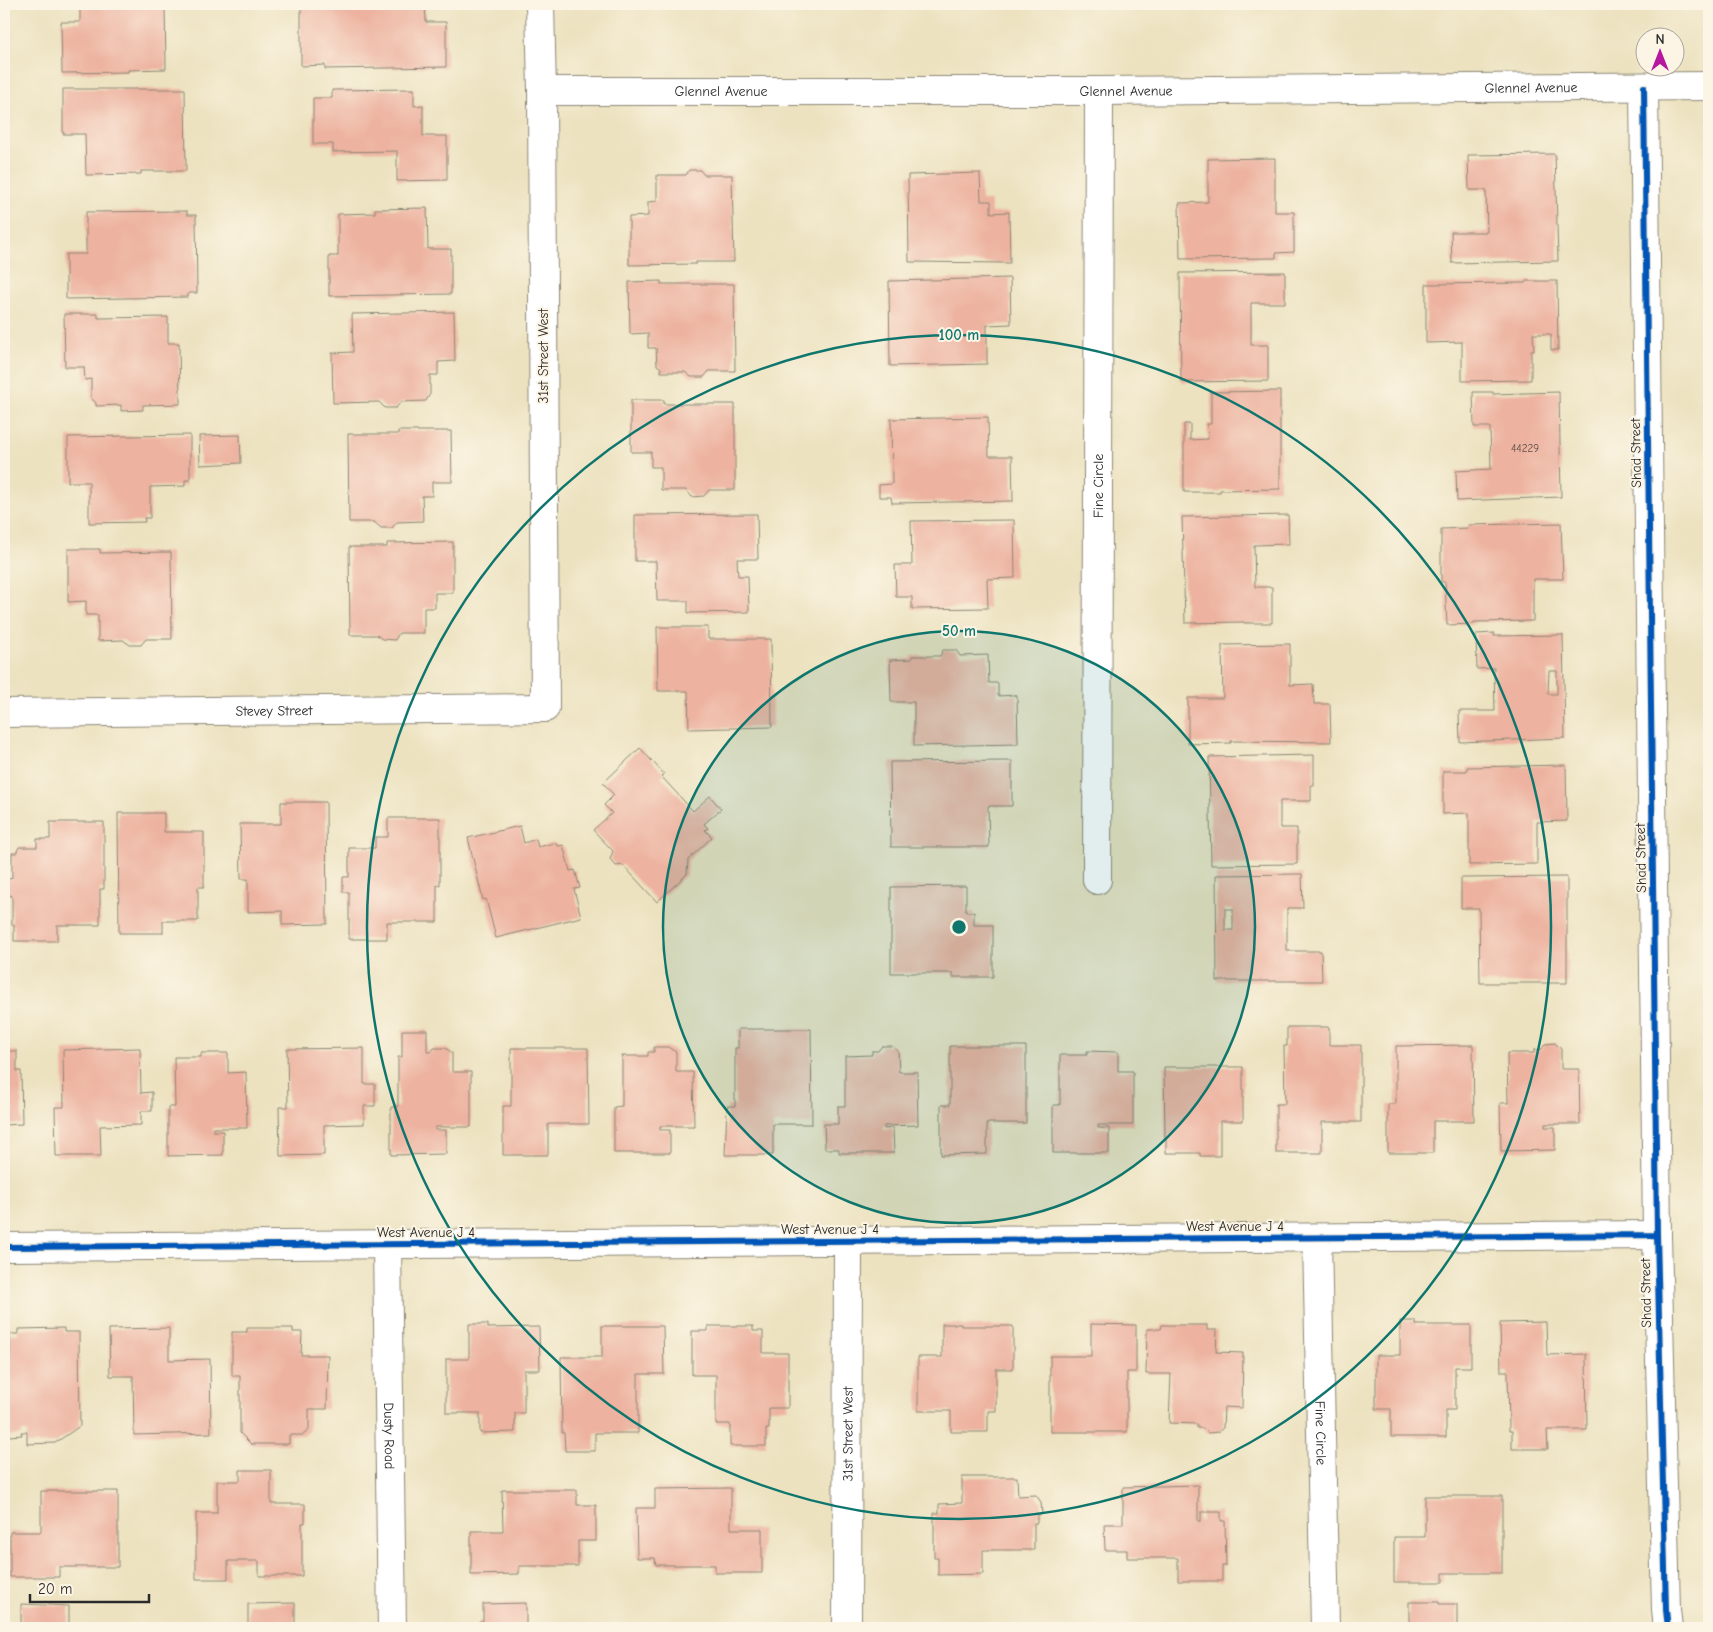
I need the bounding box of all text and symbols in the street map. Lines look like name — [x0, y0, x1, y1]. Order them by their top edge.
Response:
north arrow — [1636, 28, 1686, 78]
text: N — [1655, 31, 1665, 48]
street label: Glennel Avenue — [1484, 79, 1578, 96]
street label: Glennel Avenue — [1079, 82, 1173, 100]
street label: Glennel Avenue — [674, 83, 768, 100]
street label: 31st Street West — [535, 308, 552, 403]
text: 100 m — [939, 326, 979, 344]
street label: Shad Street — [1627, 417, 1645, 488]
house number: 44229 — [1511, 442, 1539, 455]
street label: Fine Circle — [1089, 454, 1107, 518]
text: 50 m — [942, 622, 976, 640]
street label: Stevey Street — [235, 702, 314, 719]
street label: Shad Street — [1632, 822, 1650, 893]
centre of rings — [950, 918, 968, 936]
street label: West Avenue J 4 — [1186, 1218, 1284, 1235]
street label: West Avenue J 4 — [781, 1221, 879, 1238]
street label: West Avenue J 4 — [377, 1224, 475, 1241]
street label: Shad Street — [1637, 1257, 1655, 1328]
street label: 31st Street West — [839, 1385, 856, 1482]
street label: Fine Circle — [1312, 1401, 1330, 1465]
street label: Dusty Road — [381, 1402, 398, 1470]
scale bar — [30, 1572, 149, 1604]
text: 20 m — [38, 1580, 72, 1598]

